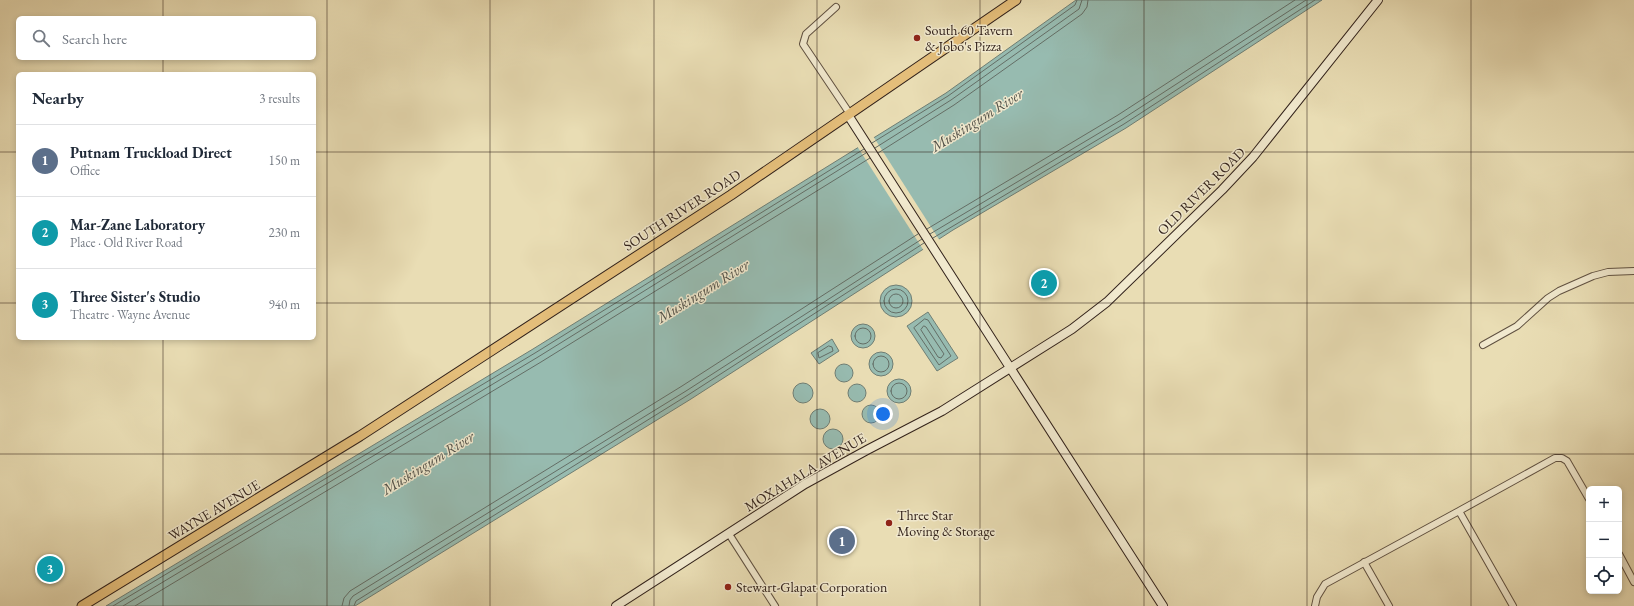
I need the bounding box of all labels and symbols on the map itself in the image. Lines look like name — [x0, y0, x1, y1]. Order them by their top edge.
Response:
place label: South 60 Tavern & Jobo's Pizza — [925, 21, 1014, 55]
marker: South 60 Tavern & Jobo's Pizza — [912, 33, 922, 43]
water label: Muskingum River — [926, 83, 1028, 156]
street label: OLD RIVER ROAD — [1153, 143, 1249, 239]
street label: SOUTH RIVER ROAD — [620, 165, 744, 255]
water label: Muskingum River — [652, 254, 754, 327]
pin: 2 — [1031, 268, 1057, 298]
your location — [873, 404, 893, 424]
water label: Muskingum River — [377, 426, 479, 499]
street label: MOXAHALA AVENUE — [741, 429, 869, 515]
street label: WAYNE AVENUE — [165, 475, 263, 544]
place label: Three Star Moving & Storage — [897, 506, 995, 540]
marker: Three Star Moving & Storage — [884, 518, 894, 528]
pin: 1 — [829, 526, 855, 556]
pin: 3 — [37, 554, 63, 584]
place label: Stewart-Glapat Corporation — [736, 578, 888, 596]
marker: Stewart-Glapat Corporation — [723, 582, 733, 592]

